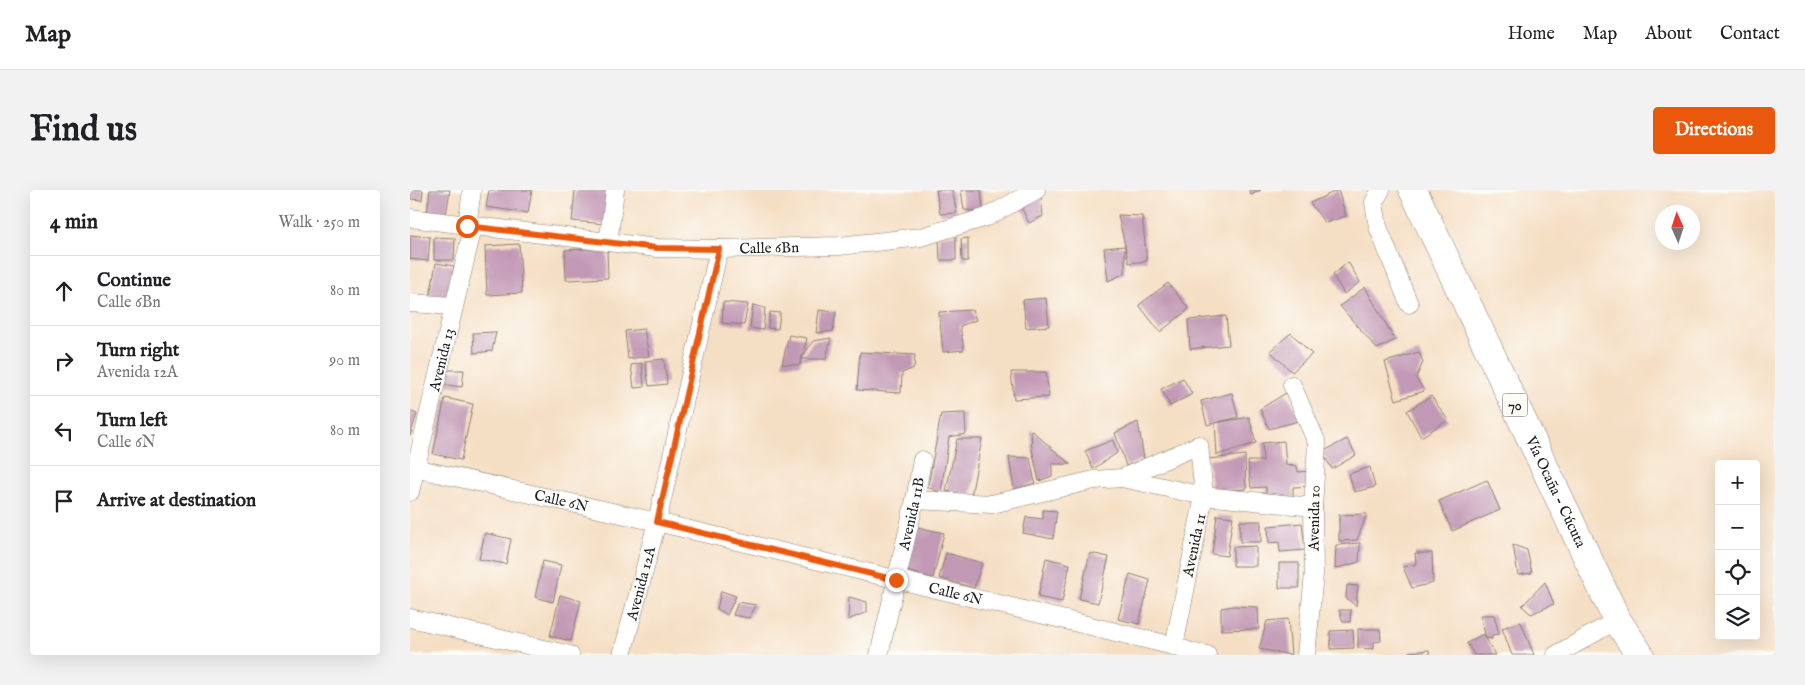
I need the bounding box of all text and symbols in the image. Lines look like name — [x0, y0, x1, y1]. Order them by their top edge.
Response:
text: Map — [25, 19, 71, 50]
text: Home — [1508, 23, 1555, 46]
text: Map — [1583, 23, 1617, 46]
text: About — [1645, 23, 1692, 46]
text: Contact — [1720, 23, 1780, 46]
button: Directions — [1653, 107, 1775, 154]
text: Find us — [30, 108, 137, 153]
north arrow — [1655, 205, 1700, 250]
text: 4 min — [50, 209, 98, 236]
text: Walk · 250 m — [278, 213, 360, 233]
route start — [456, 215, 479, 238]
street label: Calle 6Bn — [739, 238, 799, 258]
text: Continue — [97, 269, 171, 293]
icon: ahead — [50, 277, 78, 305]
text: 80 m — [330, 281, 360, 301]
text: Calle 6Bn — [97, 293, 161, 313]
street label: Avenida 13 — [425, 326, 459, 394]
text: Turn right — [97, 339, 179, 363]
icon: right — [50, 347, 78, 375]
text: 90 m — [329, 351, 360, 371]
text: Avenida 12A — [97, 363, 178, 383]
road number: 70 — [1502, 394, 1528, 416]
text: Turn left — [97, 409, 168, 433]
icon: left — [50, 417, 78, 445]
text: 80 m — [330, 421, 360, 441]
street label: Vía Ocaña - Cúcuta — [1521, 432, 1590, 551]
text: Calle 6N — [97, 433, 155, 453]
map controls — [1715, 460, 1760, 640]
button: + — [1715, 460, 1760, 505]
street label: Avenida 11B — [894, 476, 929, 553]
street label: Avenida 10 — [1304, 485, 1325, 552]
street label: Calle 6N — [532, 486, 590, 516]
icon: arrive — [50, 487, 78, 515]
text: Arrive at destination — [97, 489, 256, 513]
button: − — [1715, 505, 1760, 550]
street label: Avenida 11 — [1178, 512, 1210, 579]
street label: Avenida 12A — [622, 544, 660, 624]
button: locate — [1715, 550, 1760, 595]
route end — [885, 569, 908, 592]
street label: Calle 6N — [926, 578, 984, 610]
button: layers — [1715, 595, 1760, 640]

